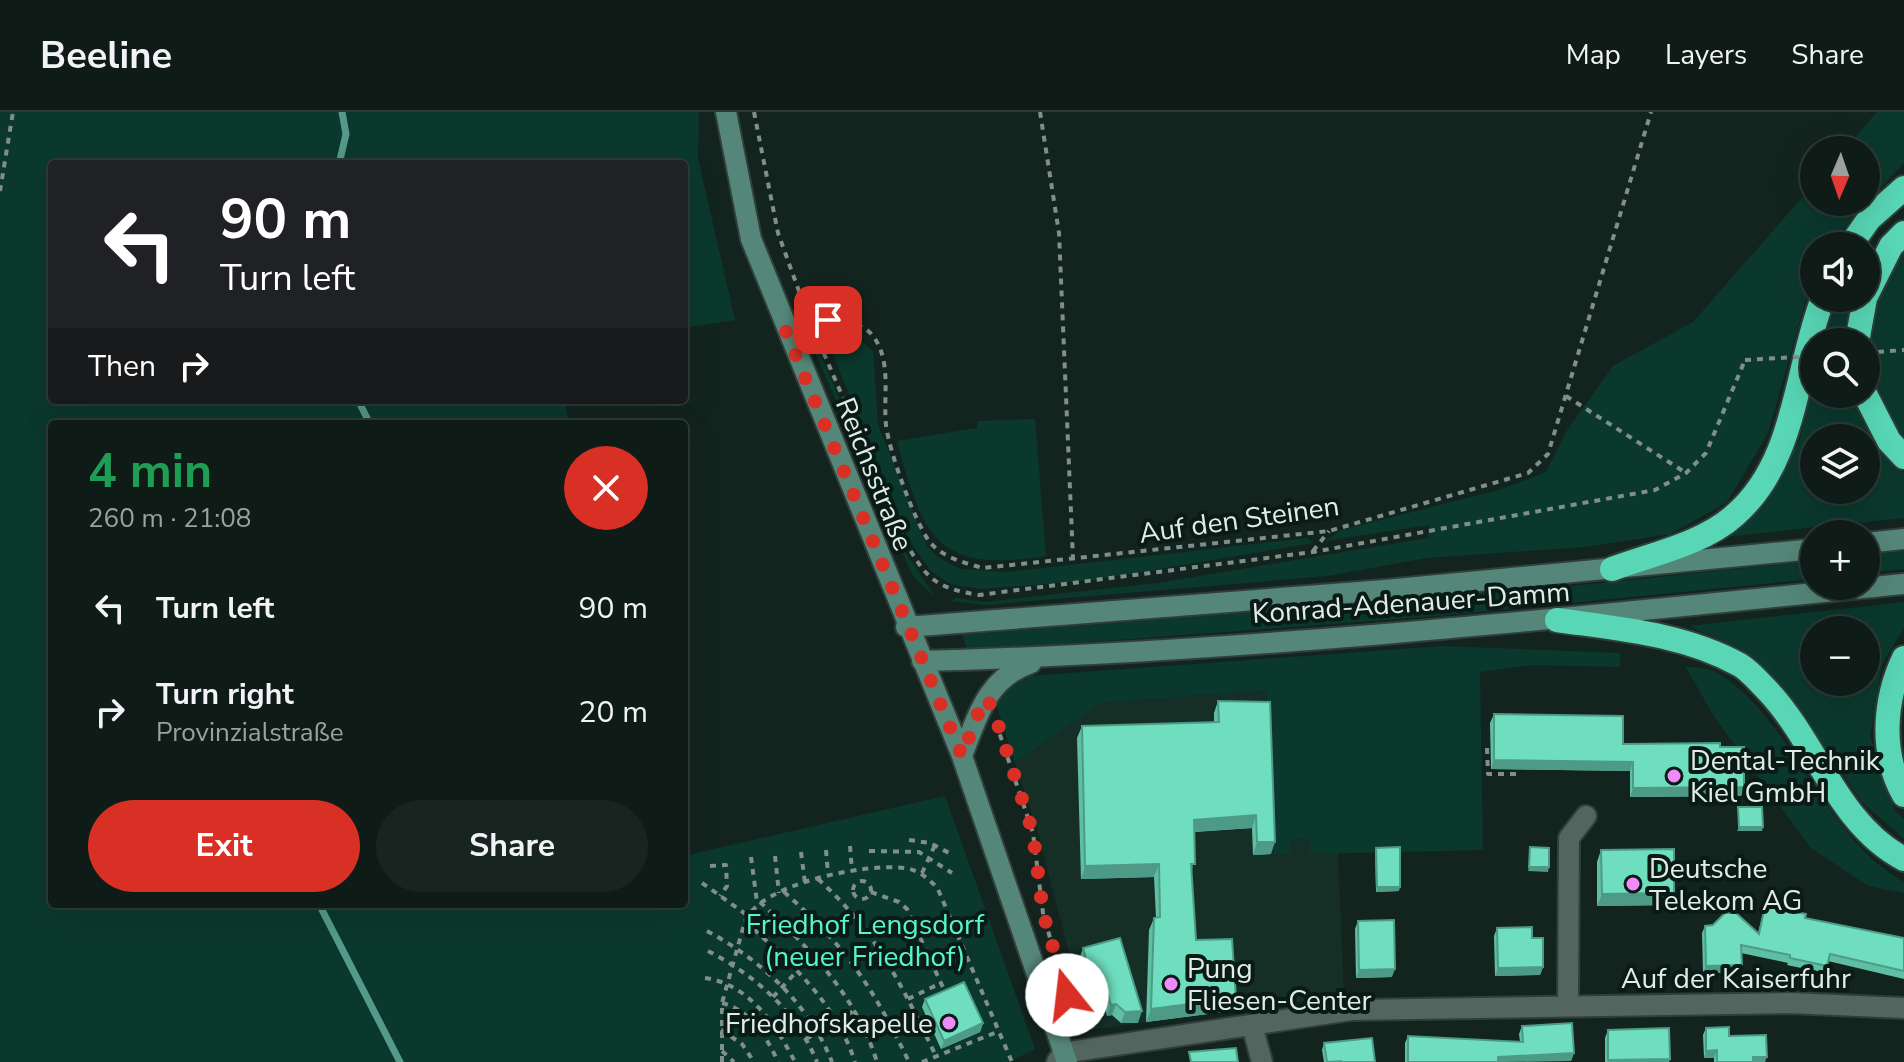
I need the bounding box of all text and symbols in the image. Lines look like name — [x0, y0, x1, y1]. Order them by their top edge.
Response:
text: Beeline — [40, 30, 172, 81]
text: Map — [1566, 36, 1621, 74]
text: Layers — [1665, 36, 1747, 74]
text: Share — [1791, 36, 1864, 74]
north arrow — [1800, 136, 1880, 216]
map controls — [1800, 136, 1880, 696]
text: 90 m — [220, 181, 351, 258]
icon: left — [88, 192, 192, 296]
button: sound — [1800, 232, 1880, 312]
text: Turn left — [220, 254, 355, 303]
pin — [794, 286, 862, 354]
icon: arrive — [806, 298, 850, 342]
button: search — [1800, 328, 1880, 408]
icon: right — [172, 344, 216, 388]
text: Then — [88, 346, 156, 387]
street label: Reichsstraße — [826, 392, 922, 557]
button: layers — [1800, 424, 1880, 504]
text: 4 min — [88, 438, 212, 504]
button: close — [564, 446, 648, 530]
street label: Auf den Steinen — [1137, 487, 1342, 553]
text: 260 m · 21:08 — [88, 501, 251, 536]
button: + — [1800, 520, 1880, 600]
street label: Konrad-Adenauer-Damm — [1251, 573, 1571, 633]
icon: left — [88, 586, 132, 630]
text: Turn left — [156, 588, 274, 629]
text: 90 m — [579, 588, 648, 629]
button: − — [1800, 616, 1880, 696]
text: Turn right — [156, 674, 294, 715]
icon: right — [88, 690, 132, 734]
text: 20 m — [579, 692, 648, 733]
text: Provinzialstraße — [156, 715, 343, 750]
place label: Dental-Technik Kiel GmbH — [1690, 742, 1881, 812]
marker: Dental-Technik Kiel GmbH — [1665, 767, 1683, 785]
button: Exit — [88, 800, 360, 892]
button: Share — [376, 800, 648, 892]
place label: Deutsche Telekom AG — [1649, 850, 1802, 920]
marker: Deutsche Telekom AG — [1624, 875, 1642, 893]
park label: Friedhof Lengsdorf (neuer Friedhof) — [746, 906, 985, 976]
place label: Pung Fliesen-Center — [1187, 950, 1371, 1020]
position arrow — [1025, 953, 1109, 1037]
street label: Auf der Kaiserfuhr — [1621, 960, 1851, 998]
marker: Pung Fliesen-Center — [1162, 975, 1180, 993]
place label: Friedhofskapelle — [725, 1005, 933, 1043]
marker: Friedhofskapelle — [940, 1014, 958, 1032]

